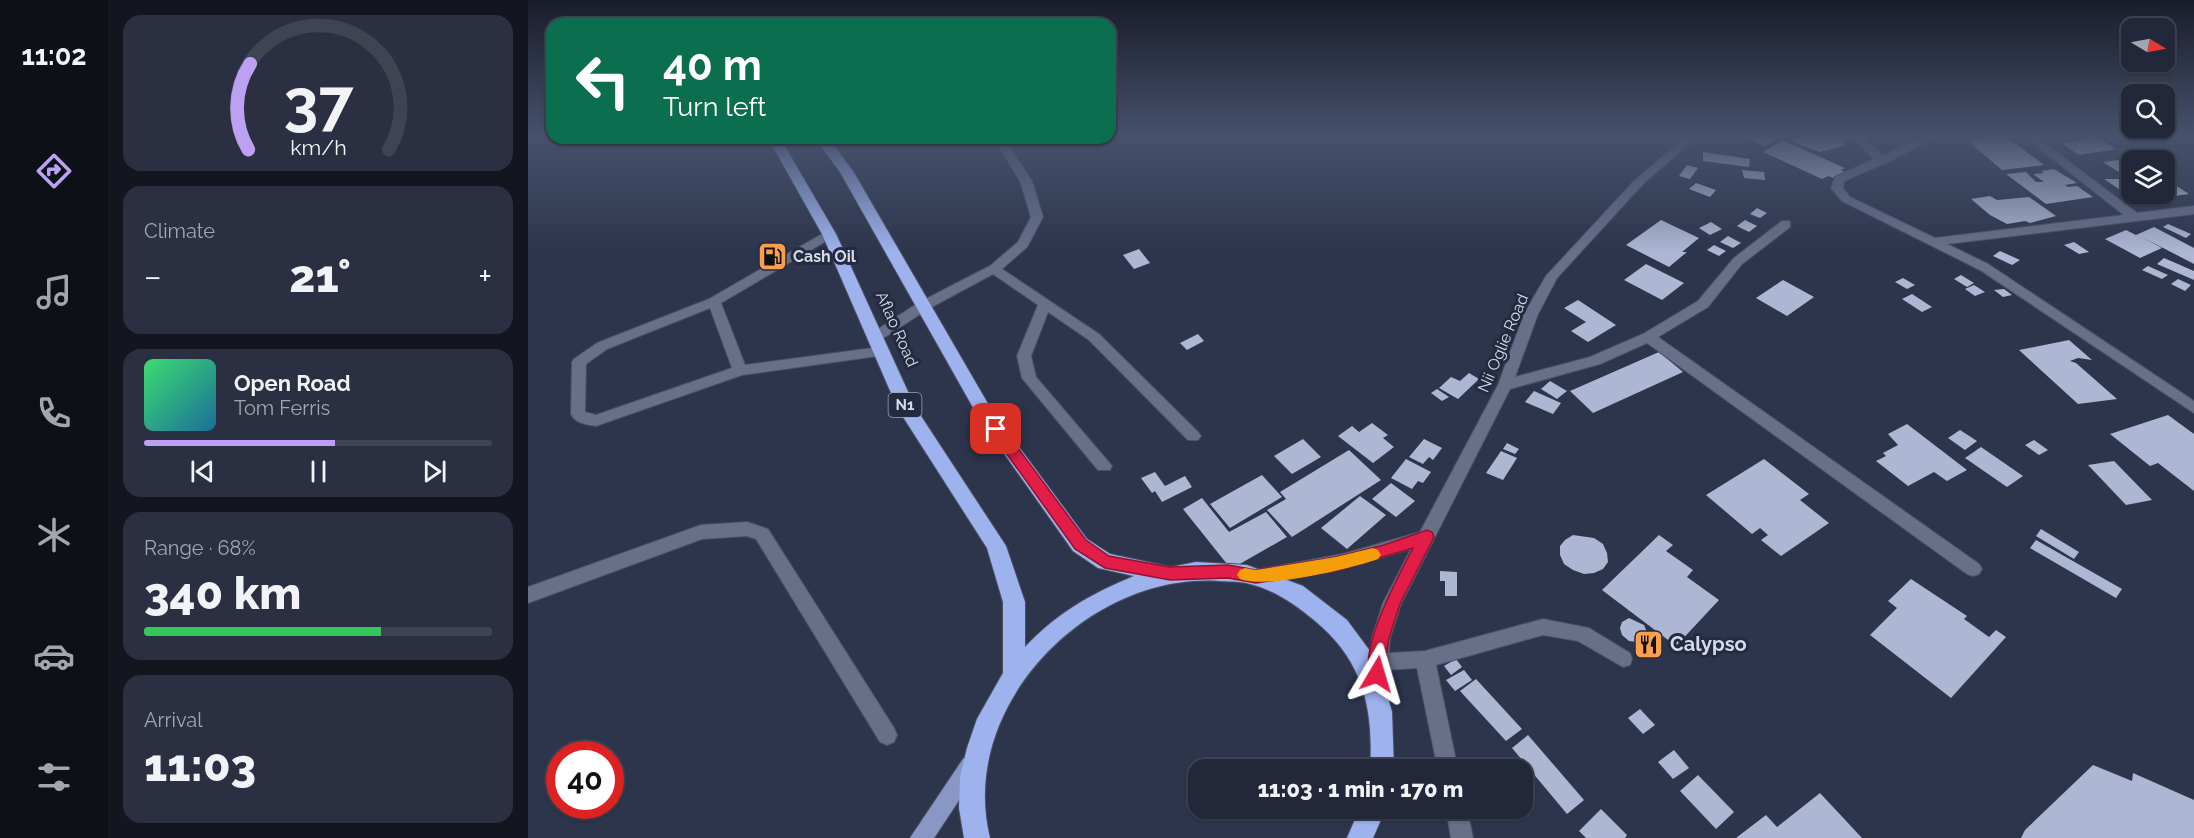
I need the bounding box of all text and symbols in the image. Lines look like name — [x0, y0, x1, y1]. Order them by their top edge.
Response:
north arrow — [2121, 18, 2175, 72]
map controls — [2121, 18, 2175, 204]
text: 11:02 — [21, 40, 87, 71]
text: 40 m — [663, 41, 762, 90]
icon: left — [564, 42, 642, 120]
text: 37 — [283, 65, 354, 139]
button: search — [2121, 84, 2175, 138]
text: Turn left — [663, 91, 766, 122]
text: km/h — [290, 135, 346, 160]
icon: directions — [33, 150, 75, 192]
button: layers — [2121, 150, 2175, 204]
text: Climate — [144, 219, 215, 243]
fuel station icon: Cash Oil — [756, 240, 788, 272]
place label: Cash Oil — [793, 247, 857, 266]
text: 21° — [289, 250, 351, 303]
text: − — [144, 257, 162, 296]
text: + — [478, 257, 492, 296]
icon: music — [33, 271, 75, 313]
street label: Aflao Road — [872, 288, 922, 370]
street label: Nii Oglie Road — [1474, 291, 1532, 395]
text: Open Road — [234, 370, 351, 396]
icon: phone — [33, 392, 75, 434]
road number: N1 — [888, 393, 922, 417]
text: Tom Ferris — [234, 396, 330, 420]
pin — [970, 403, 1021, 454]
icon: arrive — [979, 412, 1012, 445]
icon: previous — [186, 455, 219, 488]
icon: pause — [302, 455, 335, 488]
icon: next — [418, 455, 451, 488]
icon: climate — [33, 514, 75, 556]
text: Range · 68% — [144, 536, 256, 560]
text: 340 km — [144, 567, 301, 620]
restaurant icon: Calypso — [1633, 628, 1665, 660]
place label: Calypso — [1670, 632, 1747, 656]
icon: car — [33, 635, 75, 677]
position arrow — [1345, 642, 1409, 706]
text: Arrival — [144, 708, 203, 732]
text: 11:03 — [144, 739, 256, 792]
speed limit sign: 40 — [546, 741, 624, 819]
icon: filters — [33, 756, 75, 798]
text: 11:03 · 1 min · 170 m — [1258, 776, 1463, 802]

